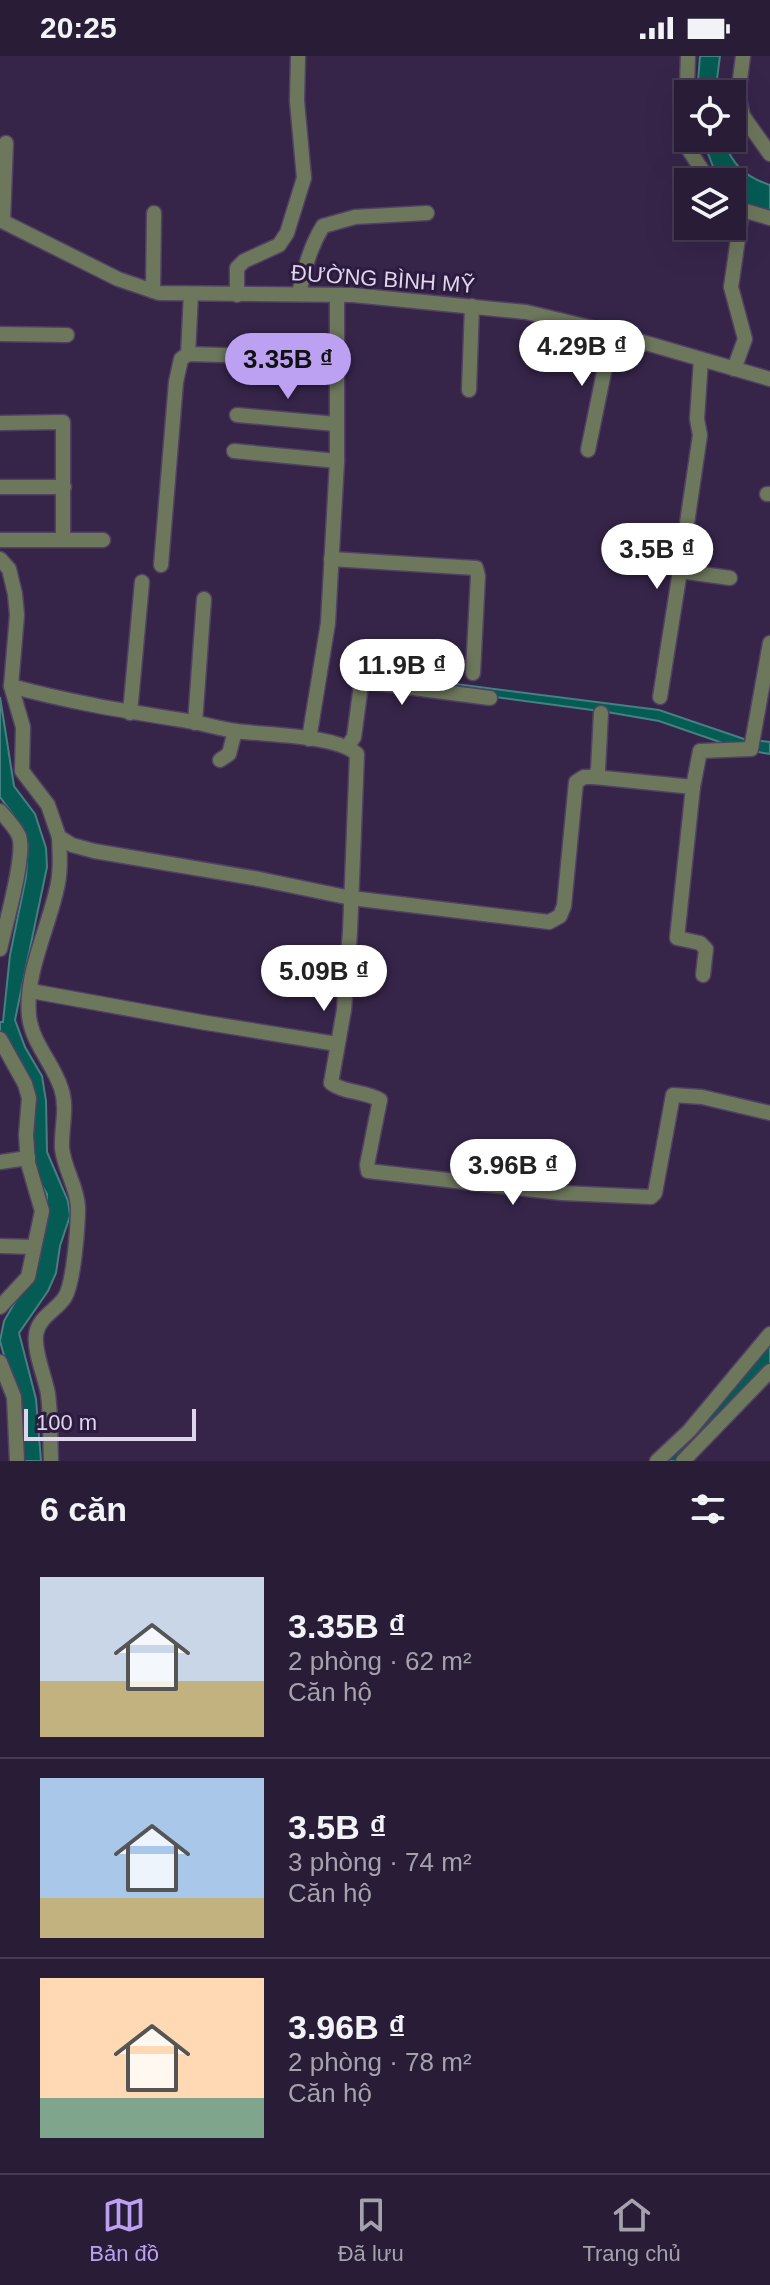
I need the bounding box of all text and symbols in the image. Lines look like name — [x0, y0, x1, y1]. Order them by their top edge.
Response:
text: 20:25 — [40, 11, 117, 44]
map controls — [674, 80, 746, 240]
button: locate — [674, 80, 746, 152]
button: layers — [674, 168, 746, 240]
street label: ĐƯỜNG BÌNH MỸ — [290, 260, 476, 298]
pin: 4.29B ₫ — [508, 320, 656, 388]
text: 4.29B ₫ — [537, 331, 627, 361]
pin: 3.35B ₫ — [214, 333, 362, 401]
text: 3.35B ₫ — [243, 344, 333, 374]
pin: 3.5B ₫ — [592, 523, 722, 591]
text: 3.5B ₫ — [619, 534, 695, 564]
pin: 11.9B ₫ — [328, 639, 476, 707]
text: 11.9B ₫ — [358, 650, 446, 680]
pin: 5.09B ₫ — [250, 945, 398, 1013]
text: 5.09B ₫ — [279, 956, 369, 986]
pin: 3.96B ₫ — [439, 1139, 587, 1207]
text: 3.96B ₫ — [468, 1150, 558, 1180]
scale bar — [24, 1405, 196, 1441]
text: 100 m — [36, 1410, 97, 1435]
icon: filters — [686, 1487, 730, 1531]
text: 6 căn — [40, 1490, 127, 1528]
text: 3.35B ₫ — [288, 1607, 406, 1645]
icon: home — [104, 1609, 200, 1705]
text: 2 phòng · 62 m² — [288, 1646, 472, 1676]
text: Căn hộ — [288, 1677, 372, 1707]
text: 3.5B ₫ — [288, 1808, 387, 1846]
icon: home — [104, 1810, 200, 1906]
text: 3 phòng · 74 m² — [288, 1847, 472, 1877]
text: Căn hộ — [288, 1878, 372, 1908]
text: 3.96B ₫ — [288, 2008, 406, 2046]
icon: home — [104, 2010, 200, 2106]
text: 2 phòng · 78 m² — [288, 2047, 472, 2077]
text: Căn hộ — [288, 2078, 372, 2108]
tab: Bản đồ — [89, 2193, 159, 2267]
tab: Đã lưu — [338, 2193, 404, 2267]
tab: Trang chủ — [582, 2193, 681, 2267]

